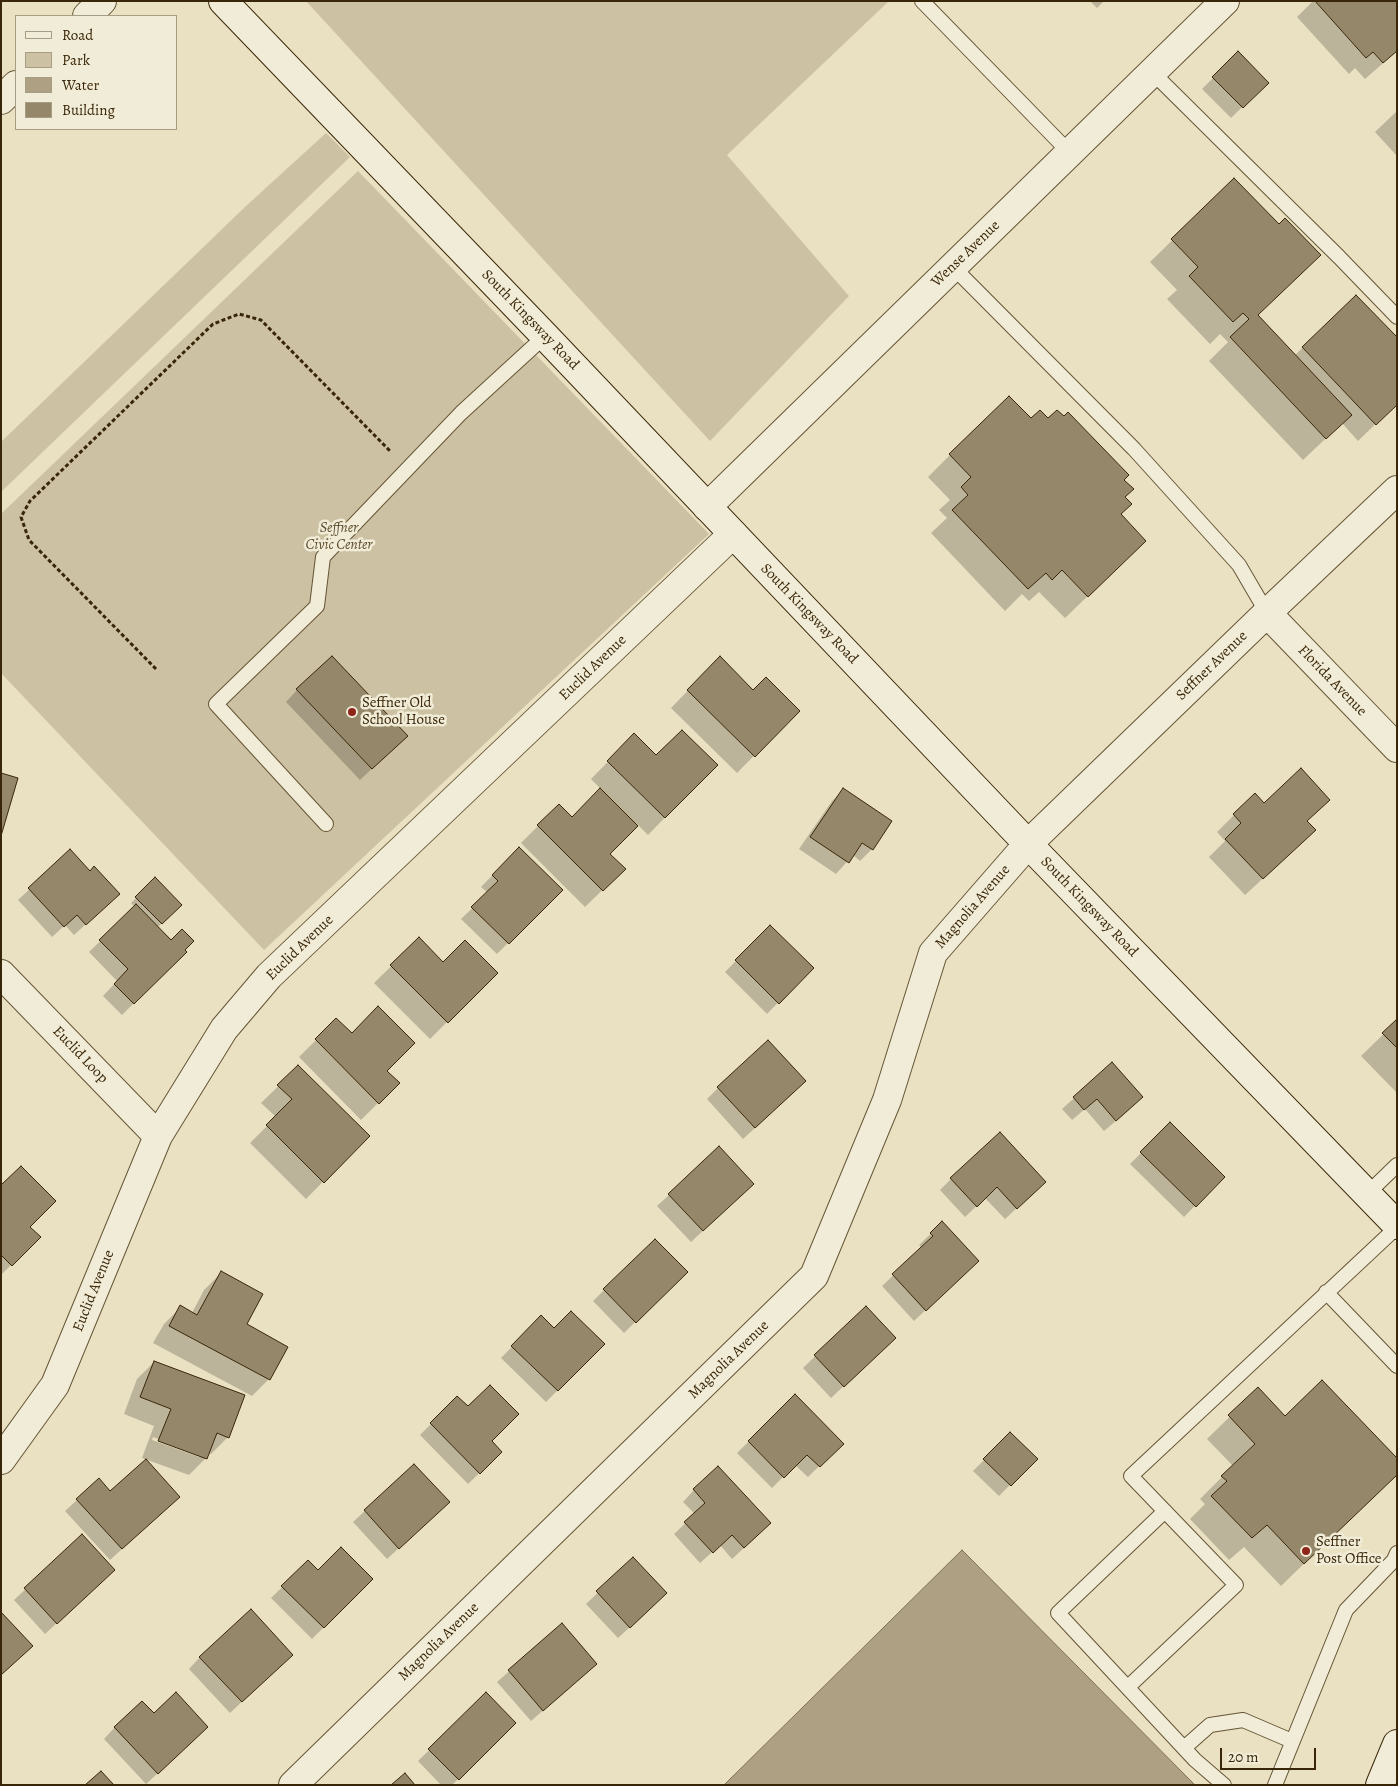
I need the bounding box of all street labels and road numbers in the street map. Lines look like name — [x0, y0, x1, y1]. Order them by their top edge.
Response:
street label: Wense Avenue — [928, 217, 1004, 291]
street label: South Kingsway Road — [478, 266, 582, 374]
street label: South Kingsway Road — [757, 560, 861, 668]
street label: Seffner Avenue — [1173, 628, 1251, 704]
street label: Euclid Avenue — [556, 631, 630, 705]
street label: Florida Avenue — [1294, 642, 1370, 720]
street label: South Kingsway Road — [1037, 853, 1141, 961]
street label: Magnolia Avenue — [932, 861, 1014, 953]
street label: Euclid Avenue — [263, 911, 337, 985]
street label: Euclid Loop — [48, 1023, 112, 1087]
street label: Euclid Avenue — [69, 1247, 119, 1335]
street label: Magnolia Avenue — [685, 1317, 773, 1403]
street label: Magnolia Avenue — [395, 1599, 483, 1685]

